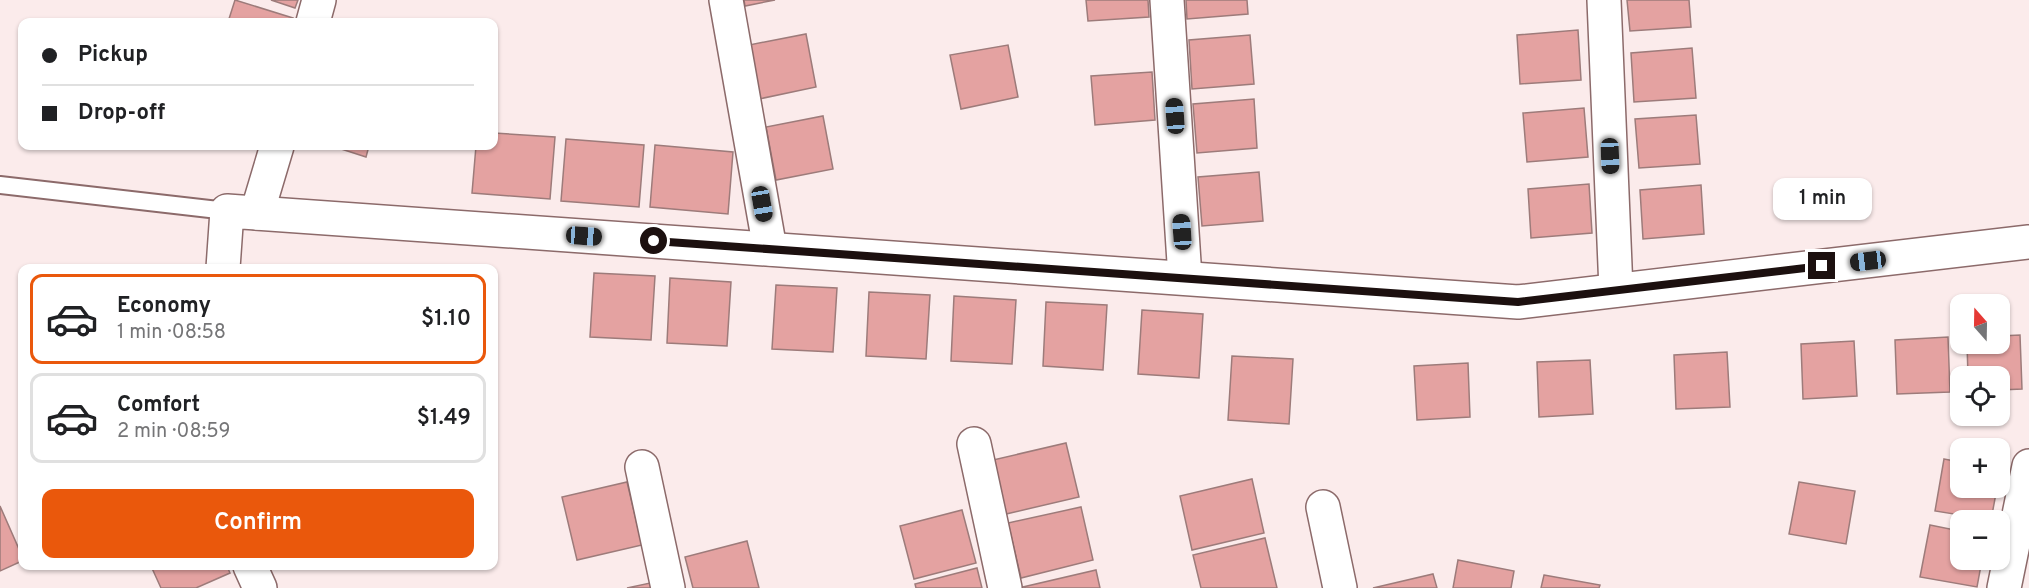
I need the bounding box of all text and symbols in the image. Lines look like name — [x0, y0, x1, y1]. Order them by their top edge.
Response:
text: Pickup — [78, 42, 148, 69]
car — [1165, 97, 1185, 135]
text: Drop-off — [78, 100, 165, 127]
car — [1600, 138, 1620, 174]
callout: 1 min — [1772, 179, 1872, 221]
car — [750, 185, 774, 223]
text: 1 min — [1799, 186, 1846, 212]
car — [1172, 213, 1192, 251]
car — [565, 226, 603, 246]
route start — [640, 227, 667, 254]
car — [1849, 250, 1887, 272]
route end — [1808, 252, 1835, 279]
icon: car — [45, 292, 99, 346]
text: Economy — [117, 293, 211, 320]
north arrow — [1950, 294, 2010, 354]
map controls — [1950, 294, 2010, 570]
text: $1.10 — [421, 306, 471, 333]
text: 1 min · 08:58 — [117, 320, 226, 346]
button: locate — [1950, 366, 2010, 426]
icon: car — [45, 391, 99, 445]
text: Comfort — [117, 392, 200, 419]
text: $1.49 — [417, 405, 471, 432]
text: 2 min · 08:59 — [117, 419, 230, 445]
button: + — [1950, 438, 2010, 498]
button: Confirm — [42, 489, 474, 558]
button: − — [1950, 510, 2010, 570]

